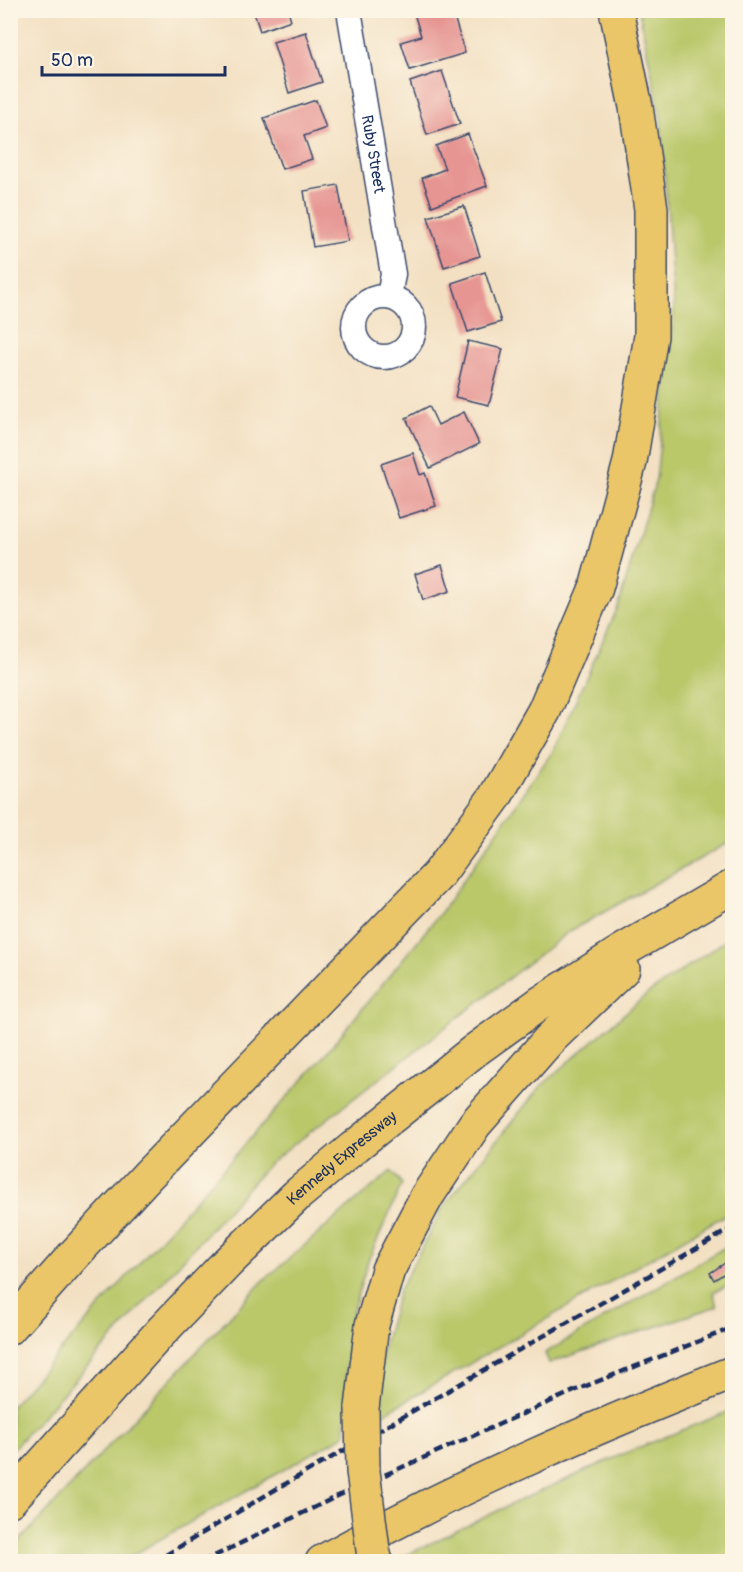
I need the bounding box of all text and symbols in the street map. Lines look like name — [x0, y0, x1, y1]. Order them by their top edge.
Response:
scale bar — [42, 39, 225, 77]
text: 50 m — [51, 49, 93, 72]
street label: Ruby Street — [357, 113, 389, 195]
street label: Kennedy Expressway — [282, 1107, 401, 1210]

